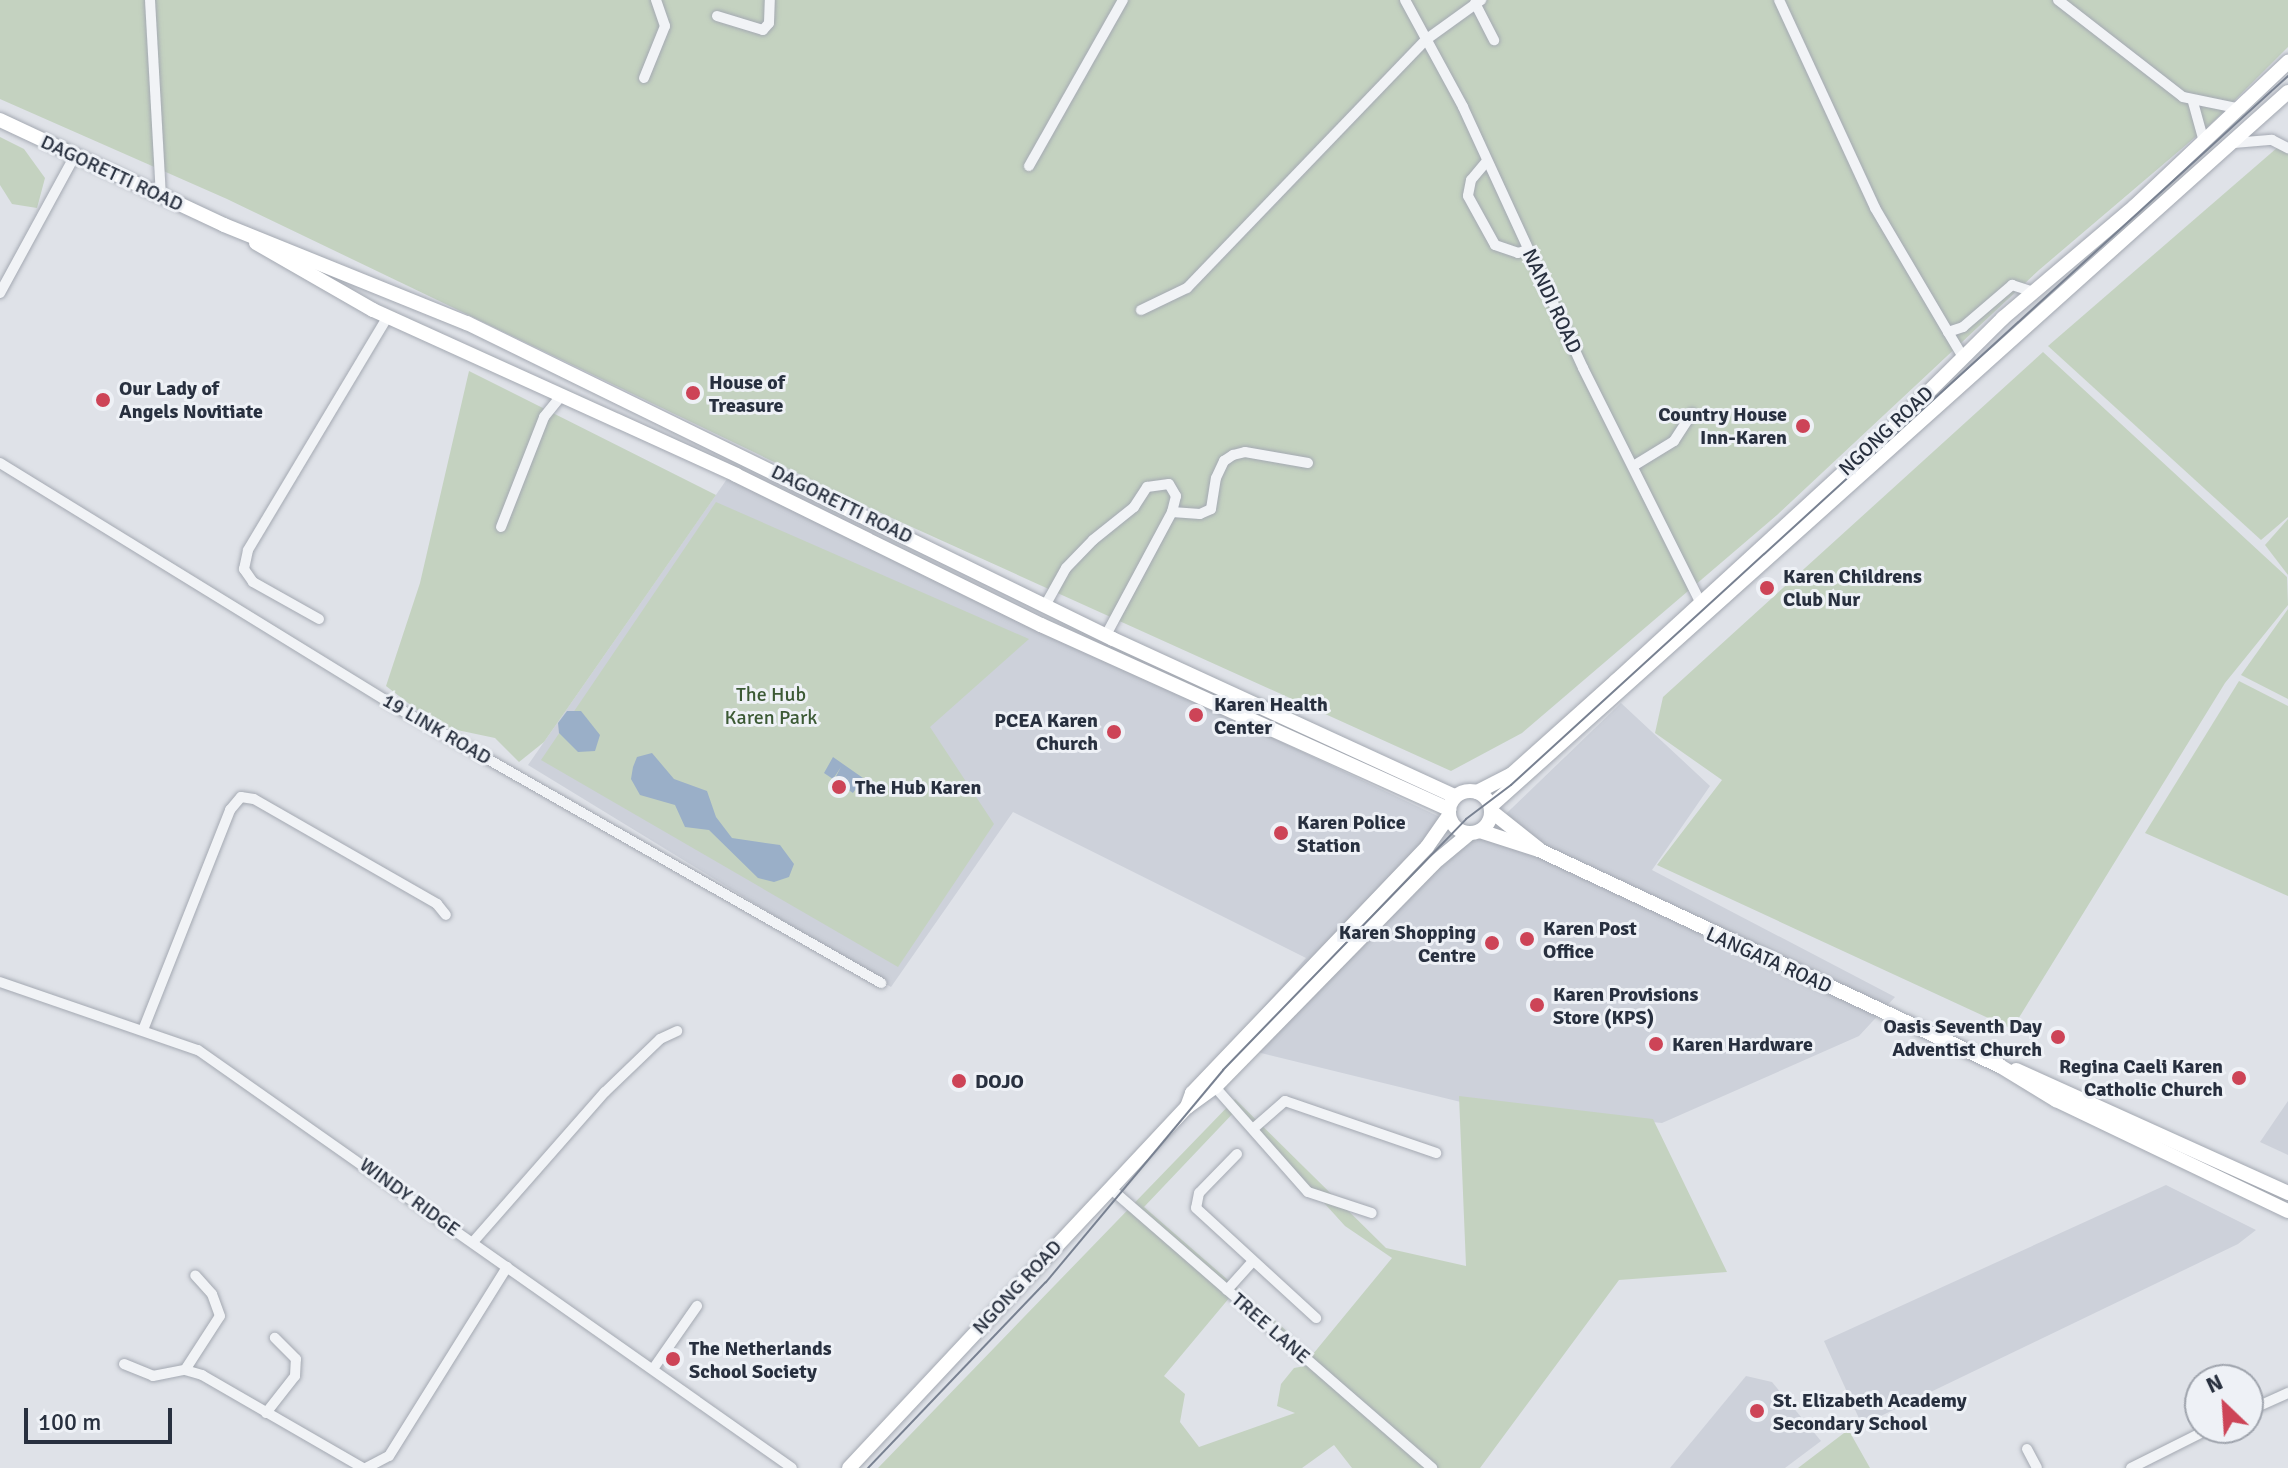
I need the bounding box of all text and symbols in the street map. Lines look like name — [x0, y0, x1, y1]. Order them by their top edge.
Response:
street label: DAGORETTI ROAD — [37, 130, 187, 216]
street label: NANDI ROAD — [1517, 245, 1587, 357]
place label: House of Treasure — [709, 370, 785, 417]
place label: Our Lady of Angels Novitiate — [119, 376, 263, 423]
street label: NGONG ROAD — [1834, 381, 1938, 481]
marker: House of Treasure — [684, 384, 702, 402]
marker: Our Lady of Angels Novitiate — [94, 391, 112, 409]
place label: Country House Inn-Karen — [1658, 402, 1787, 449]
marker: Country House Inn-Karen — [1794, 417, 1812, 435]
street label: DAGORETTI ROAD — [767, 459, 917, 549]
place label: Karen Childrens Club Nur — [1783, 564, 1922, 611]
marker: Karen Childrens Club Nur — [1758, 579, 1776, 597]
park label: The Hub Karen Park — [725, 683, 817, 730]
street label: 19 LINK ROAD — [378, 688, 496, 770]
place label: Karen Health Center — [1214, 692, 1328, 739]
marker: Karen Health Center — [1185, 704, 1207, 726]
place label: PCEA Karen Church — [994, 708, 1098, 755]
marker: PCEA Karen Church — [1105, 723, 1123, 741]
place label: The Hub Karen — [855, 775, 981, 799]
marker: The Hub Karen — [830, 778, 848, 796]
place label: Karen Police Station — [1297, 810, 1406, 857]
marker: Karen Police Station — [1272, 824, 1290, 842]
place label: Karen Post Office — [1543, 916, 1637, 963]
place label: Karen Shopping Centre — [1339, 920, 1476, 967]
street label: LANGATA ROAD — [1702, 922, 1836, 998]
marker: Karen Post Office — [1518, 930, 1536, 948]
marker: Karen Shopping Centre — [1483, 934, 1501, 952]
place label: Karen Provisions Store (KPS) — [1553, 982, 1698, 1029]
marker: Karen Provisions Store (KPS) — [1528, 996, 1546, 1014]
place label: Oasis Seventh Day Adventist Church — [1883, 1014, 2042, 1061]
marker: Oasis Seventh Day Adventist Church — [2049, 1028, 2067, 1046]
place label: Karen Hardware — [1672, 1032, 1813, 1056]
marker: Karen Hardware — [1647, 1035, 1665, 1053]
place label: Regina Caeli Karen Catholic Church — [2059, 1054, 2223, 1101]
place label: DOJO — [975, 1069, 1024, 1093]
marker: Regina Caeli Karen Catholic Church — [2230, 1069, 2248, 1087]
marker: DOJO — [950, 1072, 968, 1090]
street label: WINDY RIDGE — [355, 1152, 465, 1242]
street label: NGONG ROAD — [967, 1235, 1067, 1339]
street label: TREE LANE — [1227, 1287, 1315, 1369]
place label: The Netherlands School Society — [689, 1336, 832, 1383]
marker: The Netherlands School Society — [664, 1350, 682, 1368]
north arrow — [2184, 1364, 2264, 1444]
text: N — [2202, 1368, 2227, 1399]
place label: St. Elizabeth Academy Secondary School — [1773, 1388, 1967, 1435]
scale bar — [28, 1392, 176, 1442]
marker: St. Elizabeth Academy Secondary School — [1748, 1402, 1766, 1420]
text: 100 m — [38, 1407, 101, 1437]

